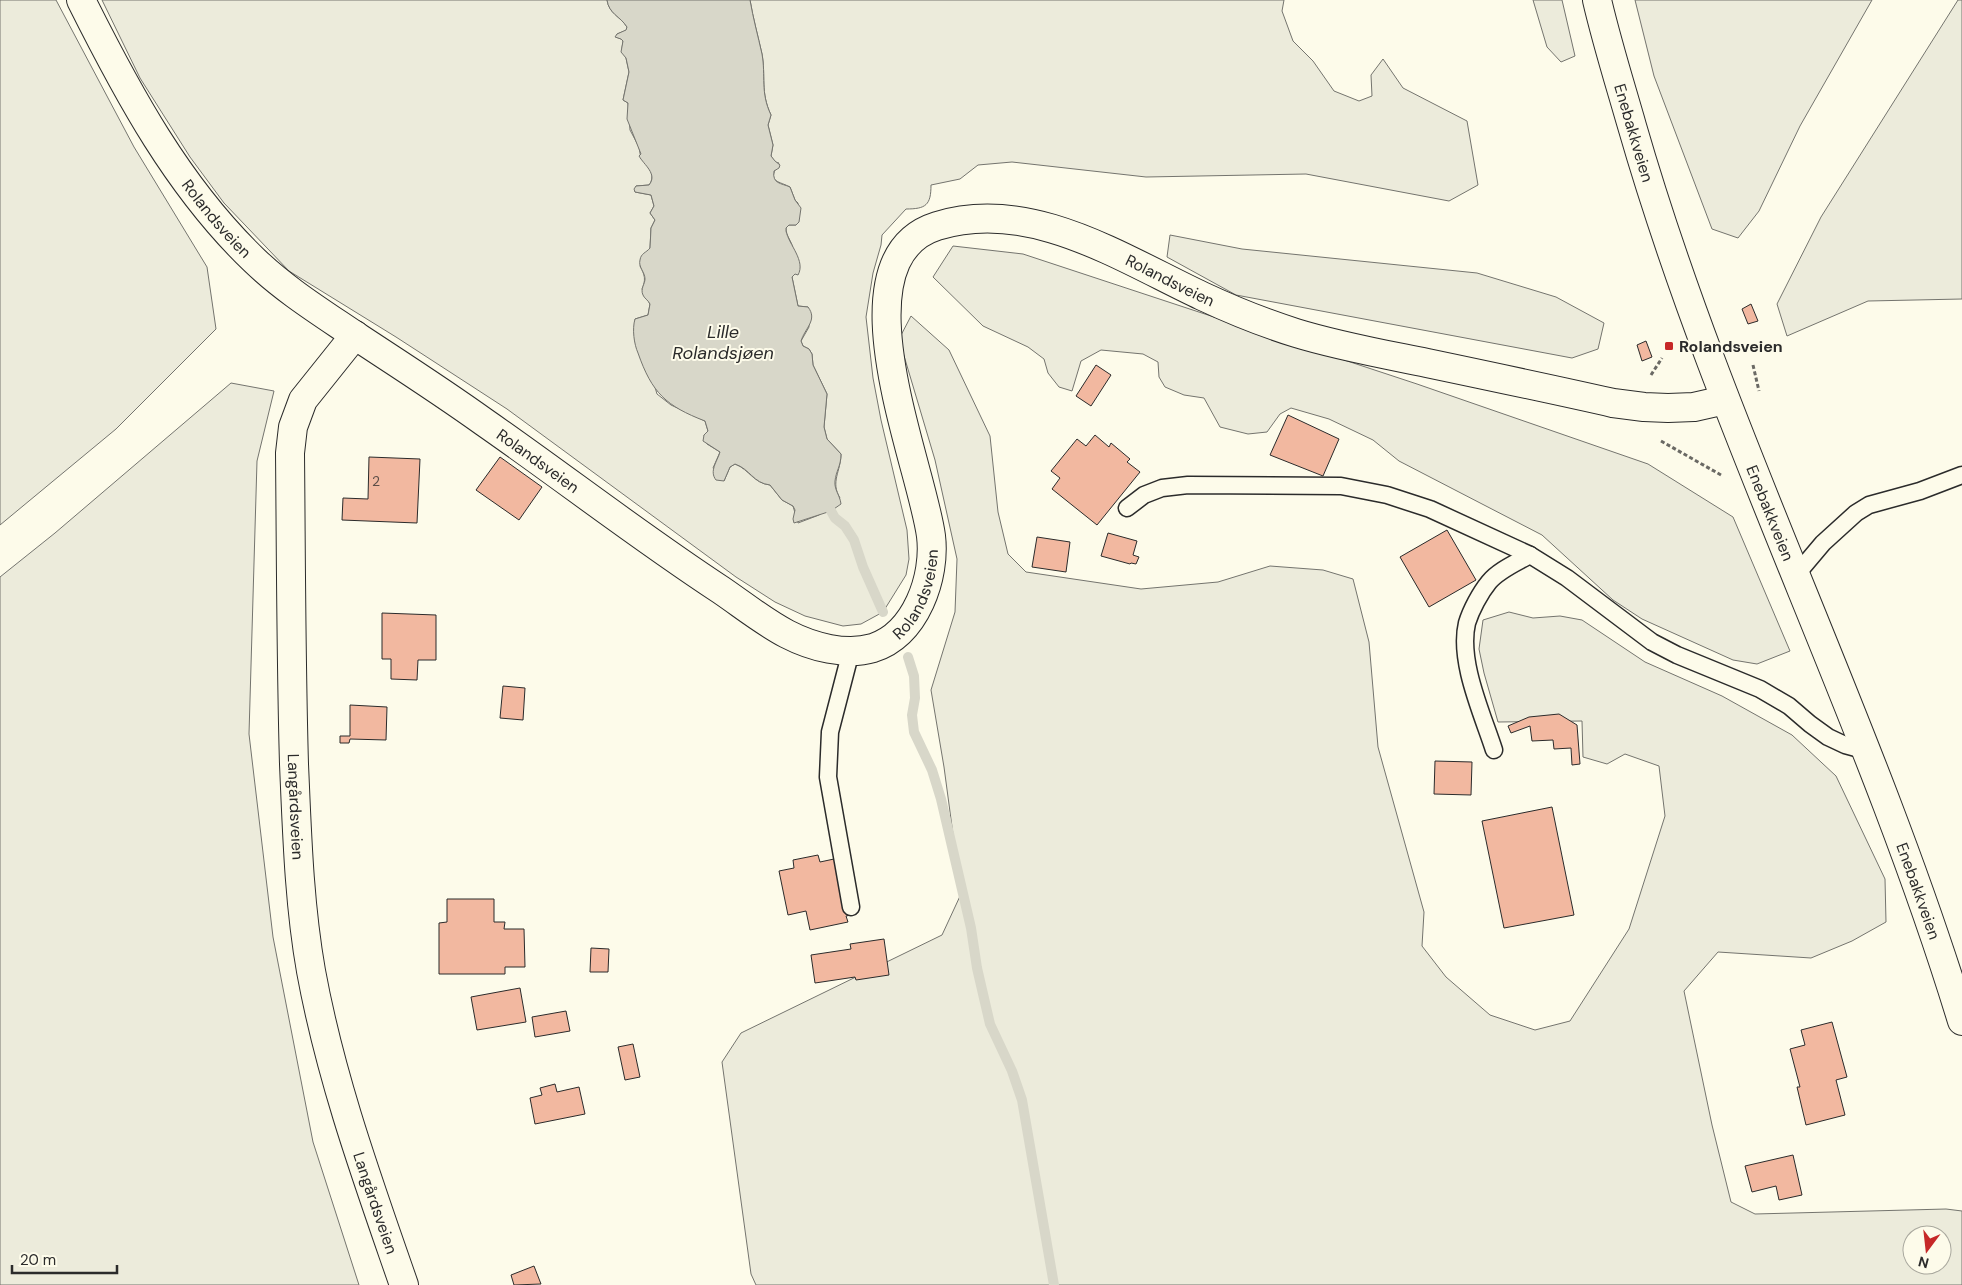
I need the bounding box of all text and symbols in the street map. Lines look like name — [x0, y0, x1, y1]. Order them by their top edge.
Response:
street label: Enebakkveien — [1609, 81, 1658, 185]
street label: Rolandsveien — [177, 175, 256, 263]
street label: Rolandsveien — [1122, 250, 1218, 311]
water label: Lille Rolandsjøen — [672, 320, 774, 365]
place label: Rolandsveien — [1679, 336, 1783, 357]
marker: Rolandsveien — [1663, 340, 1675, 352]
street label: Rolandsveien — [492, 424, 583, 498]
street label: Enebakkveien — [1741, 462, 1799, 564]
house number: 2 — [372, 472, 380, 490]
street label: Rolandsveien — [888, 549, 943, 644]
street label: Langårdsveien — [283, 753, 309, 861]
street label: Enebakkveien — [1891, 840, 1945, 942]
street label: Langårdsveien — [348, 1149, 402, 1257]
north arrow — [1902, 1225, 1952, 1275]
scale bar — [12, 1242, 118, 1274]
text: 20 m — [20, 1250, 56, 1270]
text: N — [1916, 1253, 1931, 1273]

